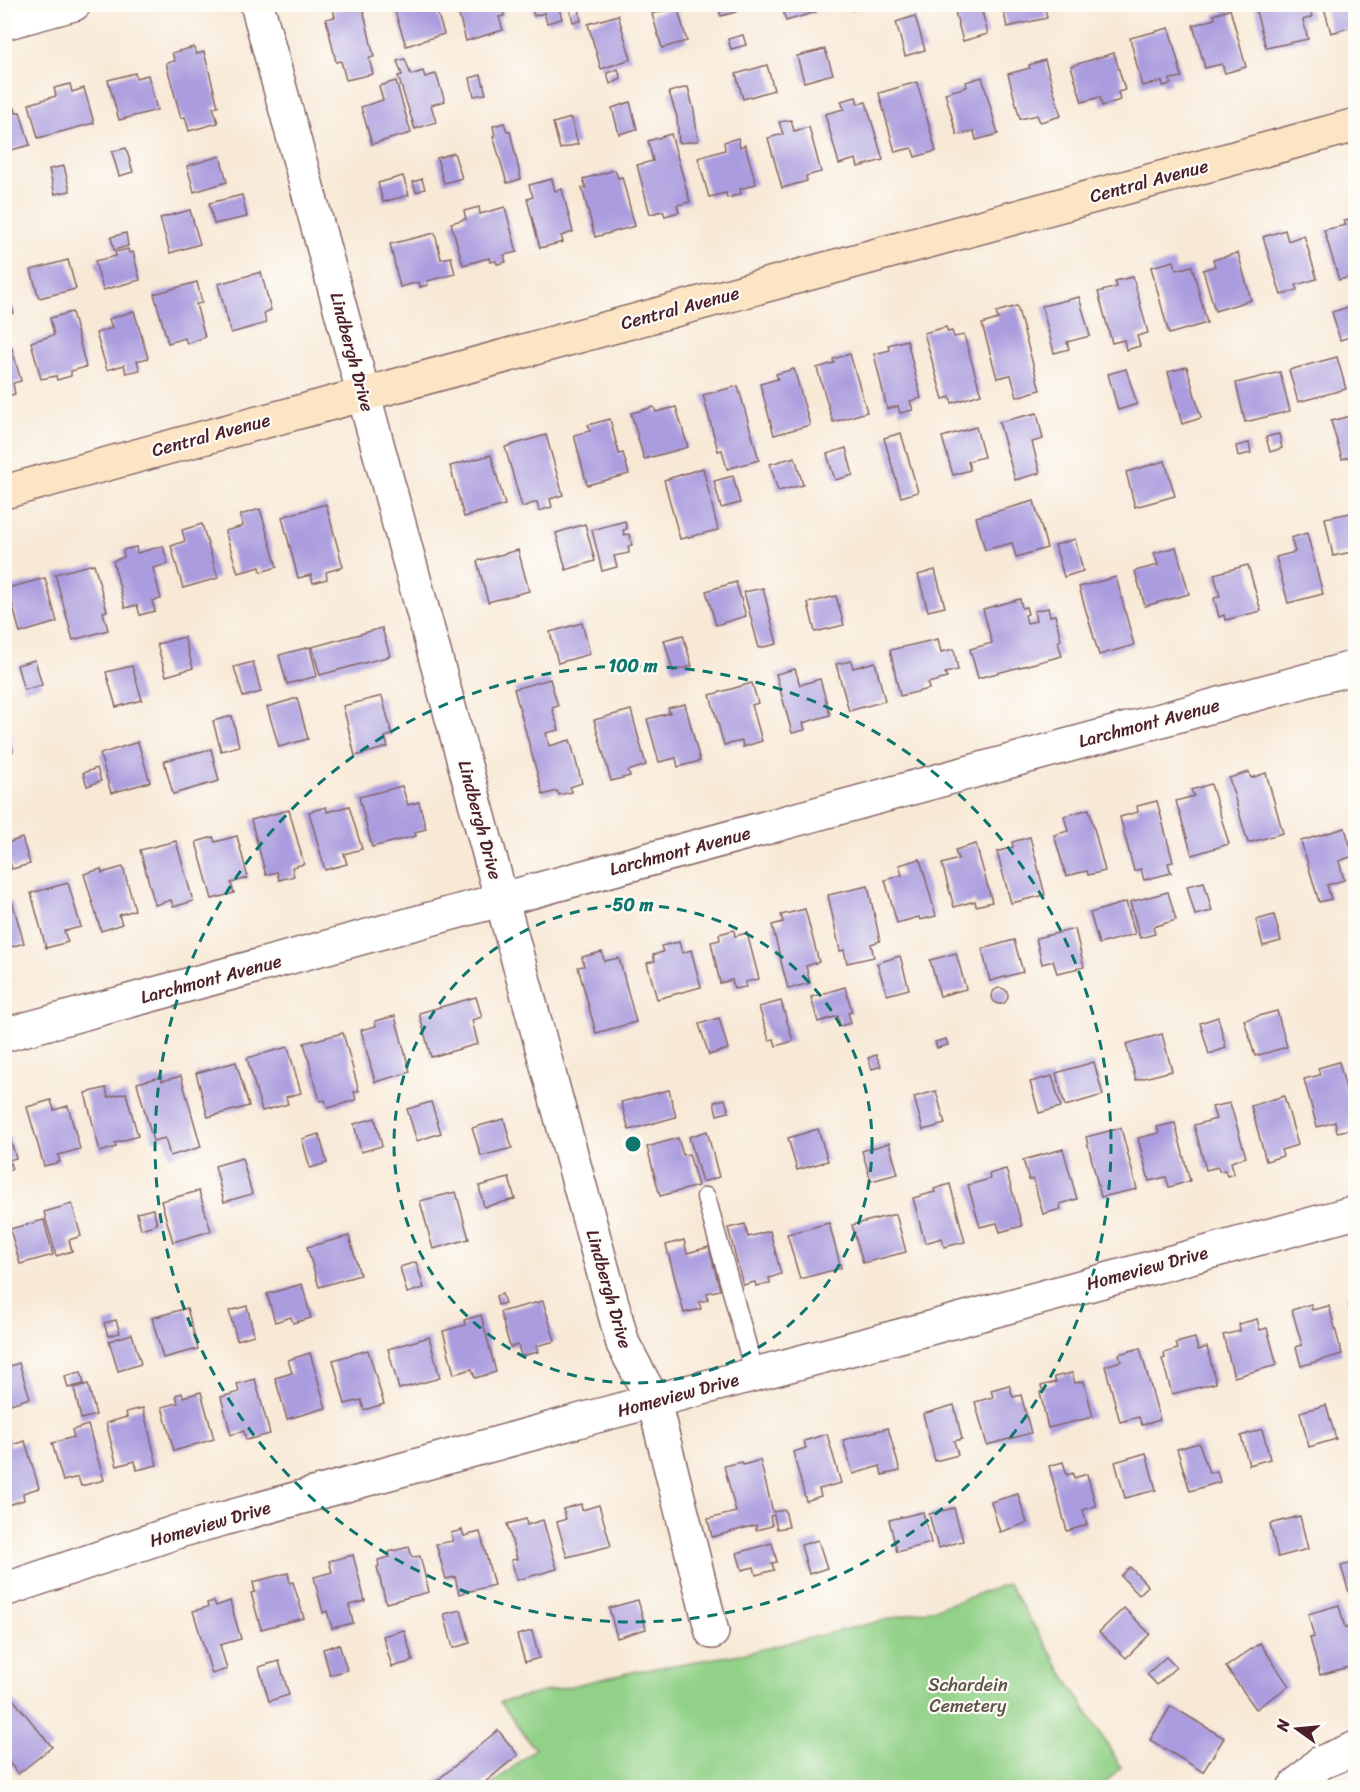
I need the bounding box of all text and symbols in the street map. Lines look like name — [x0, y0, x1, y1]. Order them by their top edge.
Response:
street label: Central Avenue — [1086, 150, 1212, 212]
street label: Central Avenue — [617, 277, 743, 339]
street label: Lindbergh Drive — [321, 289, 383, 415]
street label: Central Avenue — [148, 404, 274, 466]
text: 100 m — [609, 650, 658, 682]
street label: Larchmont Avenue — [1075, 689, 1223, 757]
street label: Lindbergh Drive — [449, 757, 511, 883]
street label: Larchmont Avenue — [606, 817, 754, 885]
text: 50 m — [613, 889, 654, 921]
street label: Larchmont Avenue — [137, 945, 285, 1013]
centre of rings — [623, 1134, 643, 1154]
street label: Lindbergh Drive — [577, 1226, 641, 1352]
street label: Homeview Drive — [1083, 1236, 1212, 1300]
street label: Homeview Drive — [614, 1363, 743, 1427]
street label: Homeview Drive — [146, 1491, 275, 1557]
park label: Schardein Cemetery — [928, 1669, 1008, 1722]
north arrow — [1267, 1699, 1327, 1759]
text: N — [1267, 1715, 1299, 1735]

